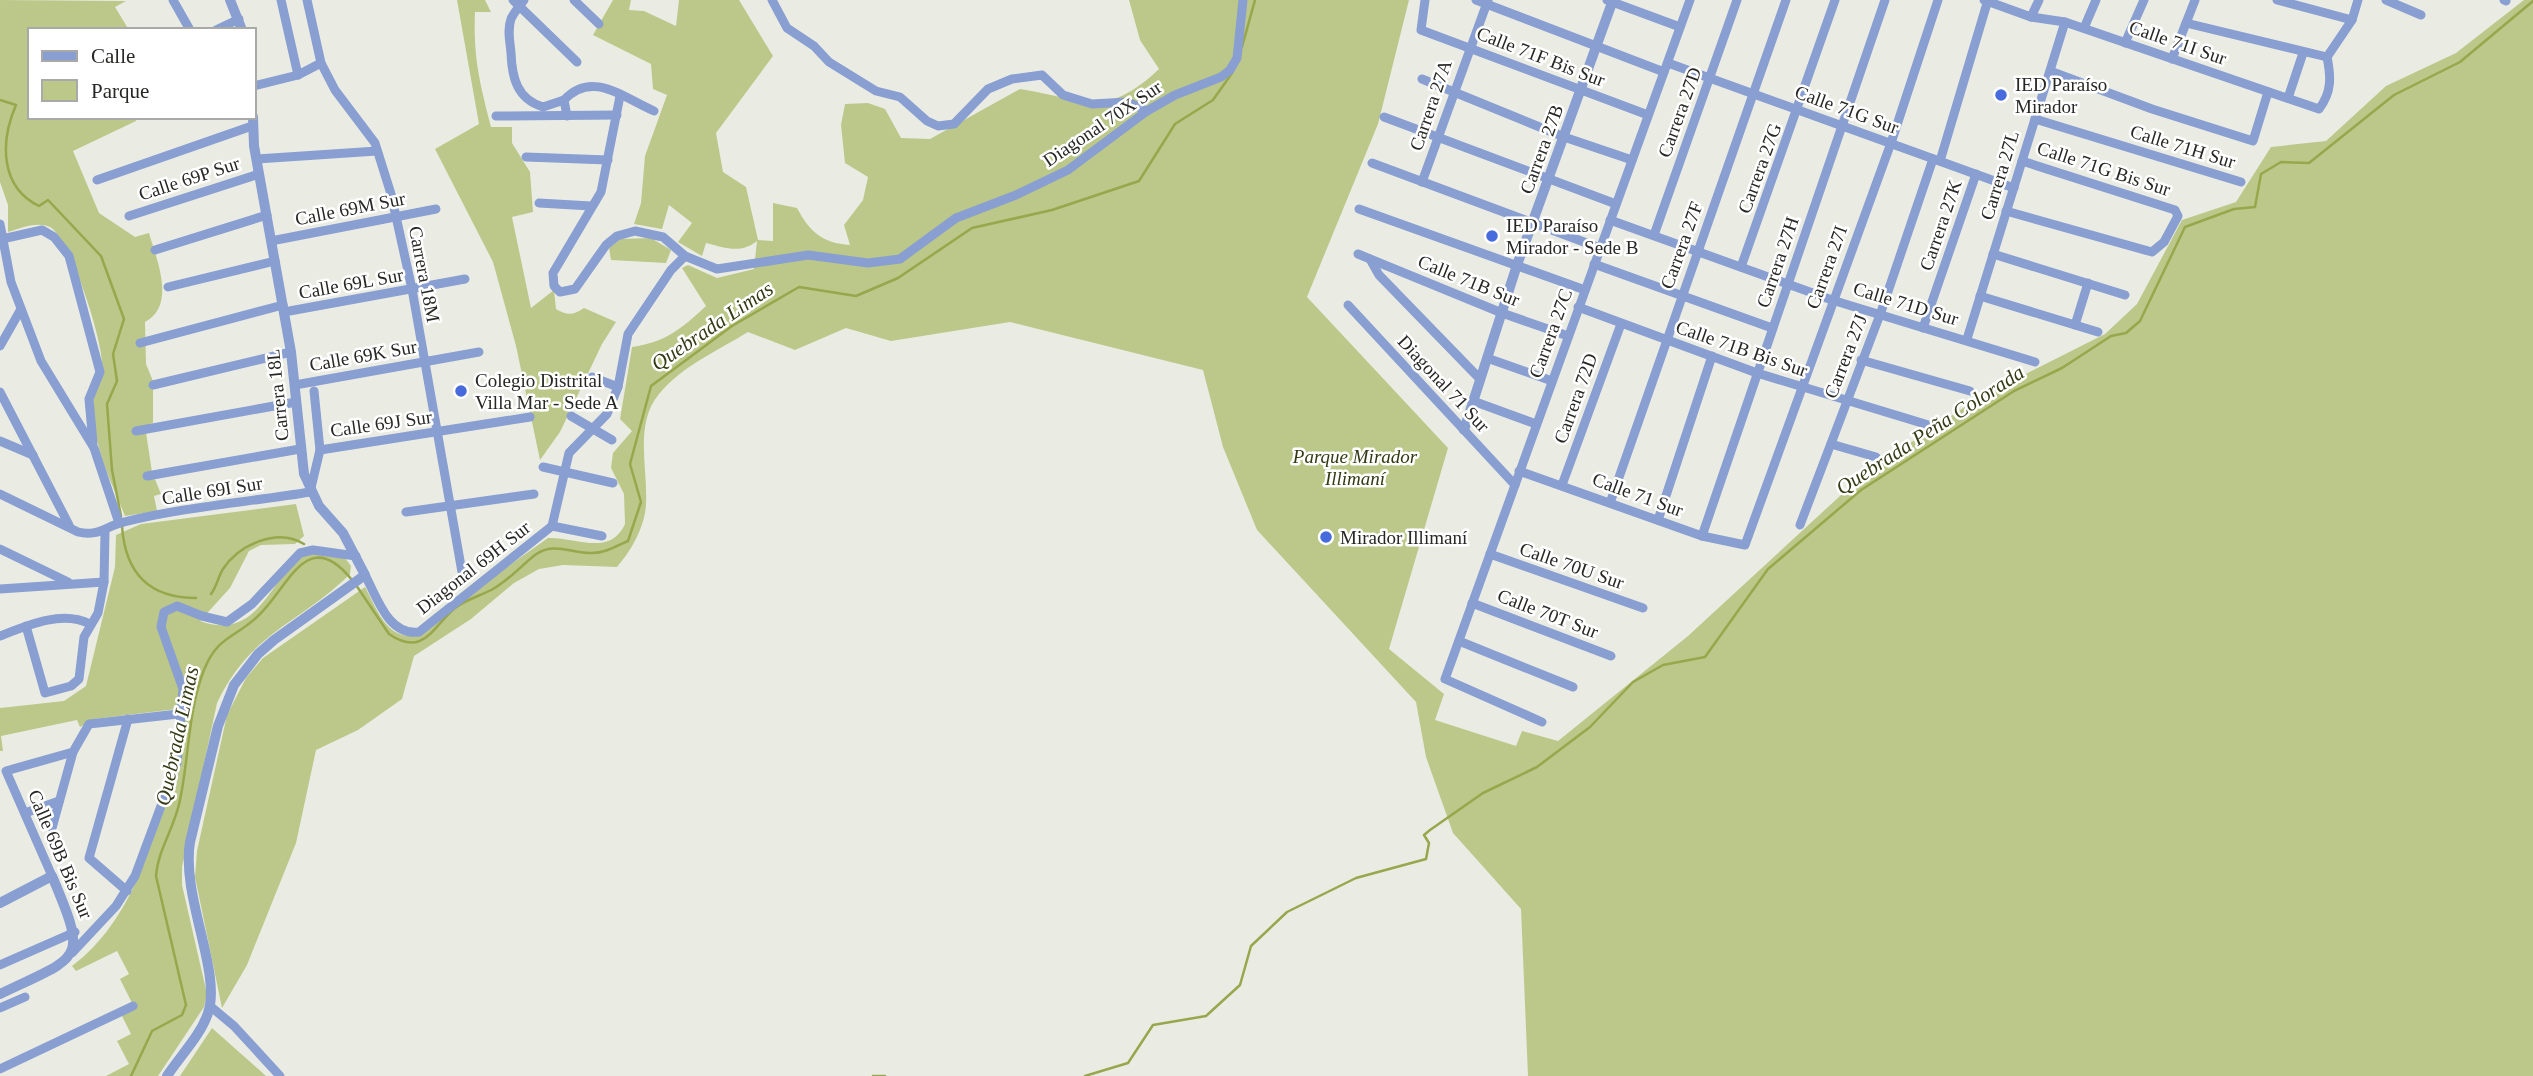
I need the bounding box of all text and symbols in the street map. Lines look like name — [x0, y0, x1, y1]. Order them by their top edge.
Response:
street label: Calle 71I Sur — [2127, 16, 2230, 69]
street label: Calle 71F Bis Sur — [1474, 22, 1609, 91]
legend — [28, 28, 256, 119]
text: Calle — [91, 44, 135, 68]
street label: Carrera 27A — [1405, 57, 1456, 153]
street label: Carrera 27D — [1653, 64, 1705, 160]
place label: IED Paraíso Mirador — [2015, 74, 2107, 117]
street label: Diagonal 70X Sur — [1039, 76, 1166, 171]
text: Parque — [91, 79, 149, 103]
street label: Calle 71G Sur — [1792, 81, 1902, 138]
marker: IED Paraíso Mirador — [1993, 87, 2009, 103]
street label: Carrera 27B — [1516, 102, 1567, 197]
street label: Carrera 27G — [1733, 120, 1786, 216]
street label: Calle 71H Sur — [2128, 121, 2239, 173]
street label: Carrera 27L — [1976, 128, 2023, 222]
street label: Calle 71G Bis Sur — [2035, 137, 2174, 200]
street label: Calle 69P Sur — [136, 152, 243, 205]
street label: Carrera 27K — [1915, 177, 1966, 273]
street label: Calle 69M Sur — [293, 187, 408, 229]
street label: Carrera 27F — [1656, 199, 1707, 292]
street label: Carrera 27H — [1752, 214, 1803, 310]
place label: IED Paraíso Mirador - Sede B — [1506, 215, 1638, 258]
street label: Carrera 27I — [1802, 223, 1851, 312]
street label: Carrera 18M — [405, 224, 444, 324]
marker: IED Paraíso Mirador - Sede B — [1484, 228, 1500, 244]
street label: Calle 71B Sur — [1415, 251, 1523, 311]
street label: Calle 69L Sur — [297, 264, 406, 303]
water label: Quebrada Limas — [647, 276, 777, 376]
street label: Calle 71D Sur — [1851, 278, 1962, 330]
street label: Carrera 27C — [1525, 286, 1576, 381]
street label: Carrera 27J — [1820, 311, 1871, 401]
street label: Calle 71B Bis Sur — [1673, 316, 1811, 381]
street label: Diagonal 71 Sur — [1393, 331, 1494, 437]
street label: Calle 69K Sur — [308, 336, 419, 375]
street label: Carrera 18L — [262, 348, 293, 442]
street label: Carrera 72D — [1549, 350, 1601, 446]
water label: Quebrada Peña Colorada — [1831, 360, 2029, 500]
place label: Colegio Distrital Villa Mar - Sede A — [475, 370, 619, 413]
marker: Colegio Distrital Villa Mar - Sede A — [453, 383, 469, 399]
street label: Calle 69J Sur — [329, 406, 434, 441]
park label: Parque Mirador Illimaní — [1292, 446, 1418, 489]
street label: Calle 71 Sur — [1590, 468, 1687, 521]
street label: Calle 69I Sur — [160, 472, 264, 509]
street label: Diagonal 69H Sur — [412, 516, 535, 618]
place label: Mirador Illimaní — [1340, 527, 1468, 548]
marker: Mirador Illimaní — [1318, 529, 1334, 545]
street label: Calle 70U Sur — [1517, 538, 1627, 593]
street label: Calle 70T Sur — [1494, 585, 1602, 643]
water label: Quebrada Limas — [151, 664, 203, 808]
street label: Calle 69B Bis Sur — [24, 787, 97, 922]

